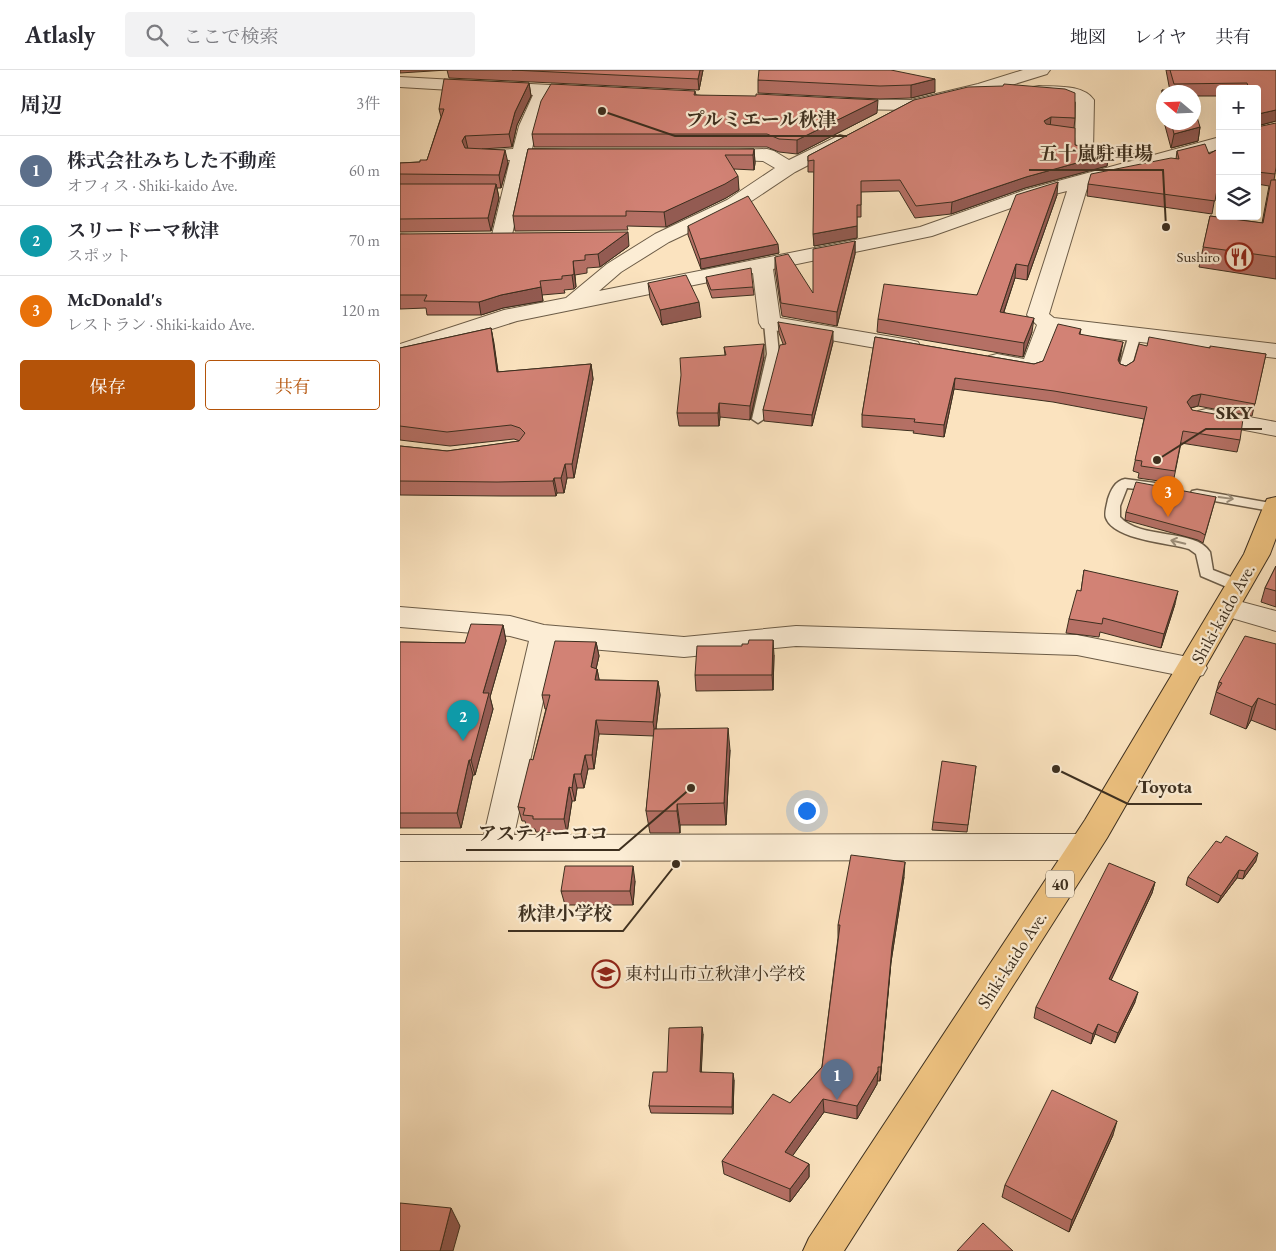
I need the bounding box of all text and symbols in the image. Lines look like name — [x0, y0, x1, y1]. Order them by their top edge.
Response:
search box — [125, 12, 475, 57]
text: Atlasly — [25, 19, 95, 50]
icon: search — [143, 21, 171, 49]
text: ここで検索 — [183, 24, 278, 49]
text: 地図 — [1070, 25, 1106, 48]
text: レイヤ — [1134, 25, 1187, 48]
text: 共有 — [1215, 25, 1251, 48]
north arrow — [1156, 85, 1201, 130]
map controls — [1216, 85, 1261, 220]
button: + — [1216, 85, 1261, 130]
text: 周辺 — [20, 91, 62, 118]
text: 3件 — [356, 93, 380, 114]
callout: プルミエール秋津 — [675, 102, 847, 136]
text: プルミエール秋津 — [686, 107, 836, 132]
button: − — [1216, 130, 1261, 175]
callout: 五十嵐駐車場 — [1029, 136, 1163, 170]
text: 五十嵐駐車場 — [1039, 141, 1153, 166]
text: 株式会社みちした不動産 — [67, 148, 276, 173]
text: 1 — [32, 160, 40, 181]
text: 60 m — [349, 160, 380, 181]
text: オフィス · Shiki-kaido Ave. — [67, 175, 238, 196]
button: layers — [1216, 175, 1261, 220]
text: スリードーマ秋津 — [67, 218, 219, 243]
text: 2 — [32, 230, 40, 251]
text: 70 m — [349, 230, 380, 251]
restaurant icon: Sushiro — [1224, 242, 1254, 272]
text: スポット — [67, 245, 131, 266]
place label: Sushiro — [1176, 247, 1220, 266]
text: McDonald's — [67, 287, 162, 312]
text: 3 — [32, 300, 40, 321]
text: 120 m — [341, 300, 380, 321]
text: レストラン · Shiki-kaido Ave. — [67, 314, 255, 335]
button: 保存 — [20, 360, 195, 410]
button: 共有 — [205, 360, 380, 410]
callout: SKY — [1206, 395, 1262, 429]
text: SKY — [1216, 400, 1253, 425]
pin: 3 — [1152, 476, 1184, 517]
one-way arrow — [1218, 494, 1234, 504]
one-way arrow — [1170, 536, 1186, 546]
street label: Shiki-kaido Ave. — [1186, 560, 1260, 668]
pin: 2 — [447, 700, 479, 741]
callout: Toyota — [1128, 770, 1202, 804]
text: Toyota — [1138, 774, 1193, 799]
your location — [794, 798, 820, 824]
callout: アスティーココ — [466, 816, 619, 850]
text: アスティーココ — [478, 821, 608, 846]
road number: 40 — [1046, 871, 1074, 898]
callout: 秋津小学校 — [508, 897, 623, 931]
text: 秋津小学校 — [517, 901, 613, 926]
street label: Shiki-kaido Ave. — [972, 907, 1052, 1013]
school or university icon: 東村山市立秋津小学校 — [591, 959, 621, 989]
place label: 東村山市立秋津小学校 — [625, 962, 805, 985]
pin: 1 — [821, 1059, 853, 1100]

